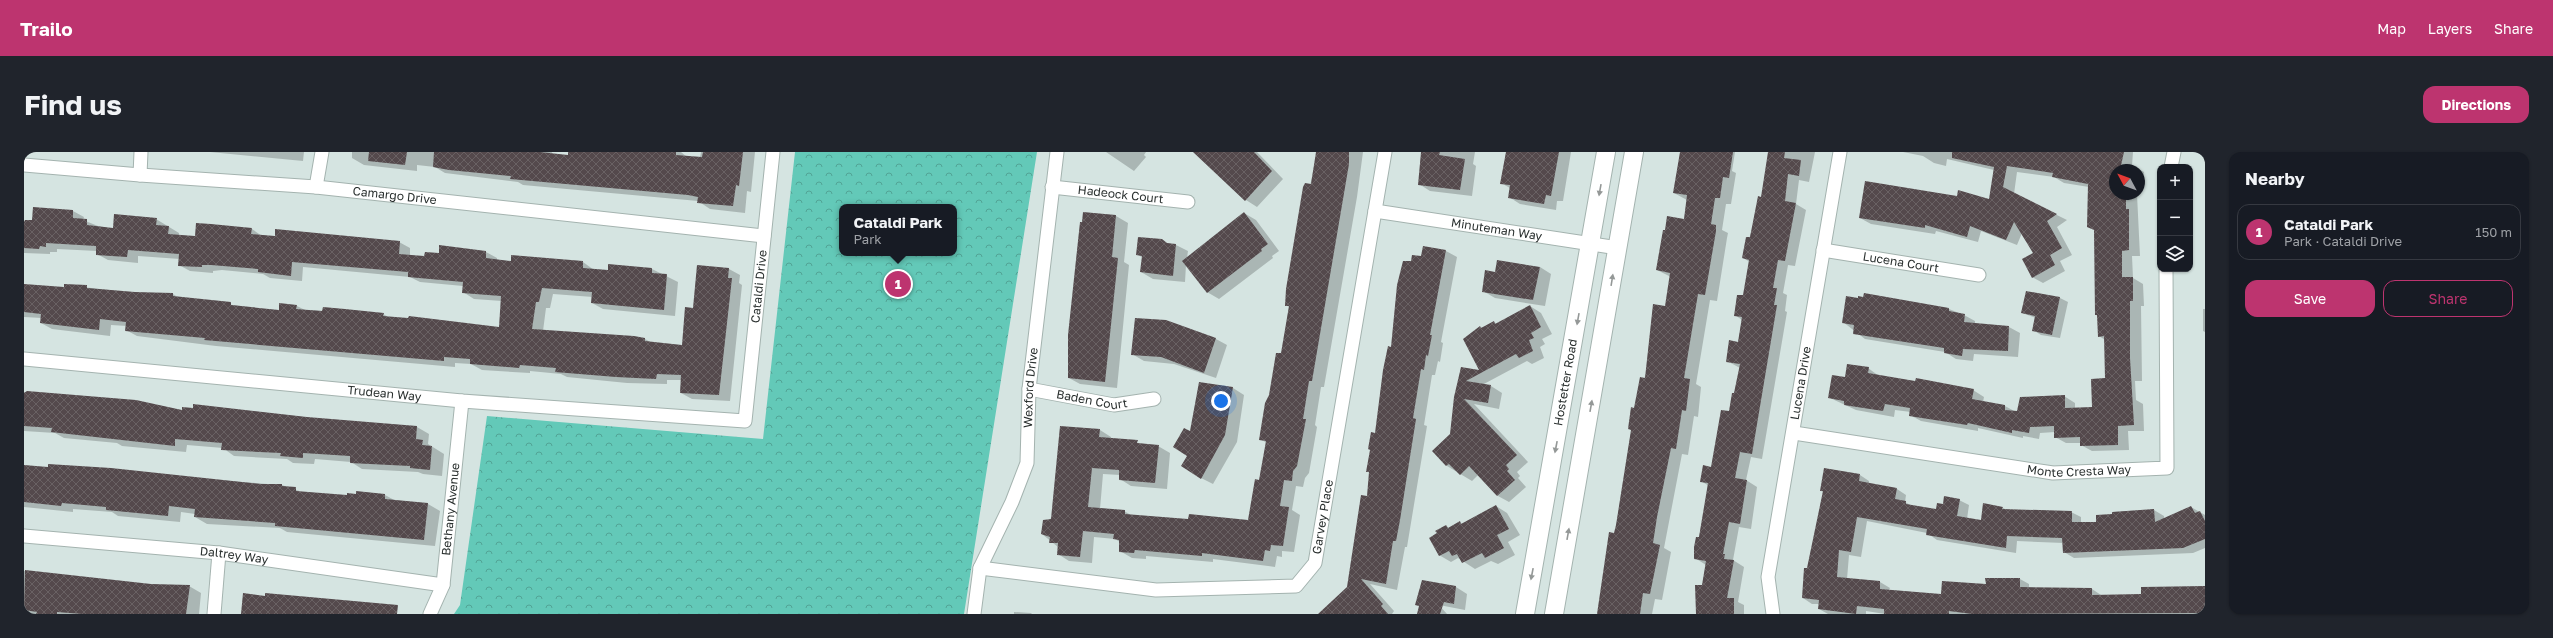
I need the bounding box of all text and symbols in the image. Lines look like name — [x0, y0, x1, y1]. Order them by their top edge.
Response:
text: Trailo — [20, 17, 73, 40]
text: Map — [2377, 20, 2406, 37]
text: Layers — [2428, 20, 2472, 37]
text: Share — [2494, 20, 2533, 37]
button: Directions — [2423, 86, 2529, 123]
text: Find us — [24, 88, 122, 121]
north arrow — [2109, 164, 2145, 200]
map controls — [2157, 164, 2193, 272]
button: + — [2157, 164, 2193, 200]
text: Nearby — [2245, 168, 2305, 189]
street label: Hadeock Court — [1077, 182, 1164, 206]
street label: Camargo Drive — [352, 183, 437, 207]
one-way arrow — [1596, 184, 1602, 197]
button: − — [2157, 200, 2193, 236]
popup — [839, 204, 957, 256]
text: Cataldi Park — [853, 213, 943, 231]
street label: Minuteman Way — [1450, 215, 1544, 243]
text: Cataldi Park — [2284, 215, 2373, 233]
text: 1 — [2256, 224, 2262, 240]
text: 150 m — [2475, 224, 2512, 240]
text: Park — [853, 231, 882, 247]
text: Park · Cataldi Drive — [2284, 233, 2402, 249]
button: layers — [2157, 236, 2193, 272]
street label: Cataldi Drive — [747, 249, 770, 324]
street label: Lucena Court — [1862, 249, 1940, 276]
pin: 1 — [885, 269, 911, 299]
one-way arrow — [1610, 274, 1616, 286]
button: Save — [2245, 280, 2375, 317]
button: Share — [2383, 280, 2513, 317]
one-way arrow — [1575, 313, 1581, 325]
street label: Hostetter Road — [1550, 338, 1580, 427]
street label: Lucena Drive — [1787, 345, 1814, 421]
street label: Wexford Drive — [1020, 347, 1041, 428]
street label: Trudean Way — [347, 382, 422, 404]
street label: Baden Court — [1055, 386, 1129, 412]
your location — [1211, 391, 1231, 411]
one-way arrow — [1588, 400, 1594, 412]
one-way arrow — [1552, 441, 1558, 453]
street label: Monte Cresta Way — [2026, 461, 2132, 480]
street label: Bethany Avenue — [438, 462, 463, 556]
street label: Garvey Place — [1309, 478, 1336, 555]
one-way arrow — [1565, 528, 1571, 540]
street label: Daltrey Way — [199, 543, 270, 567]
one-way arrow — [1528, 568, 1534, 581]

